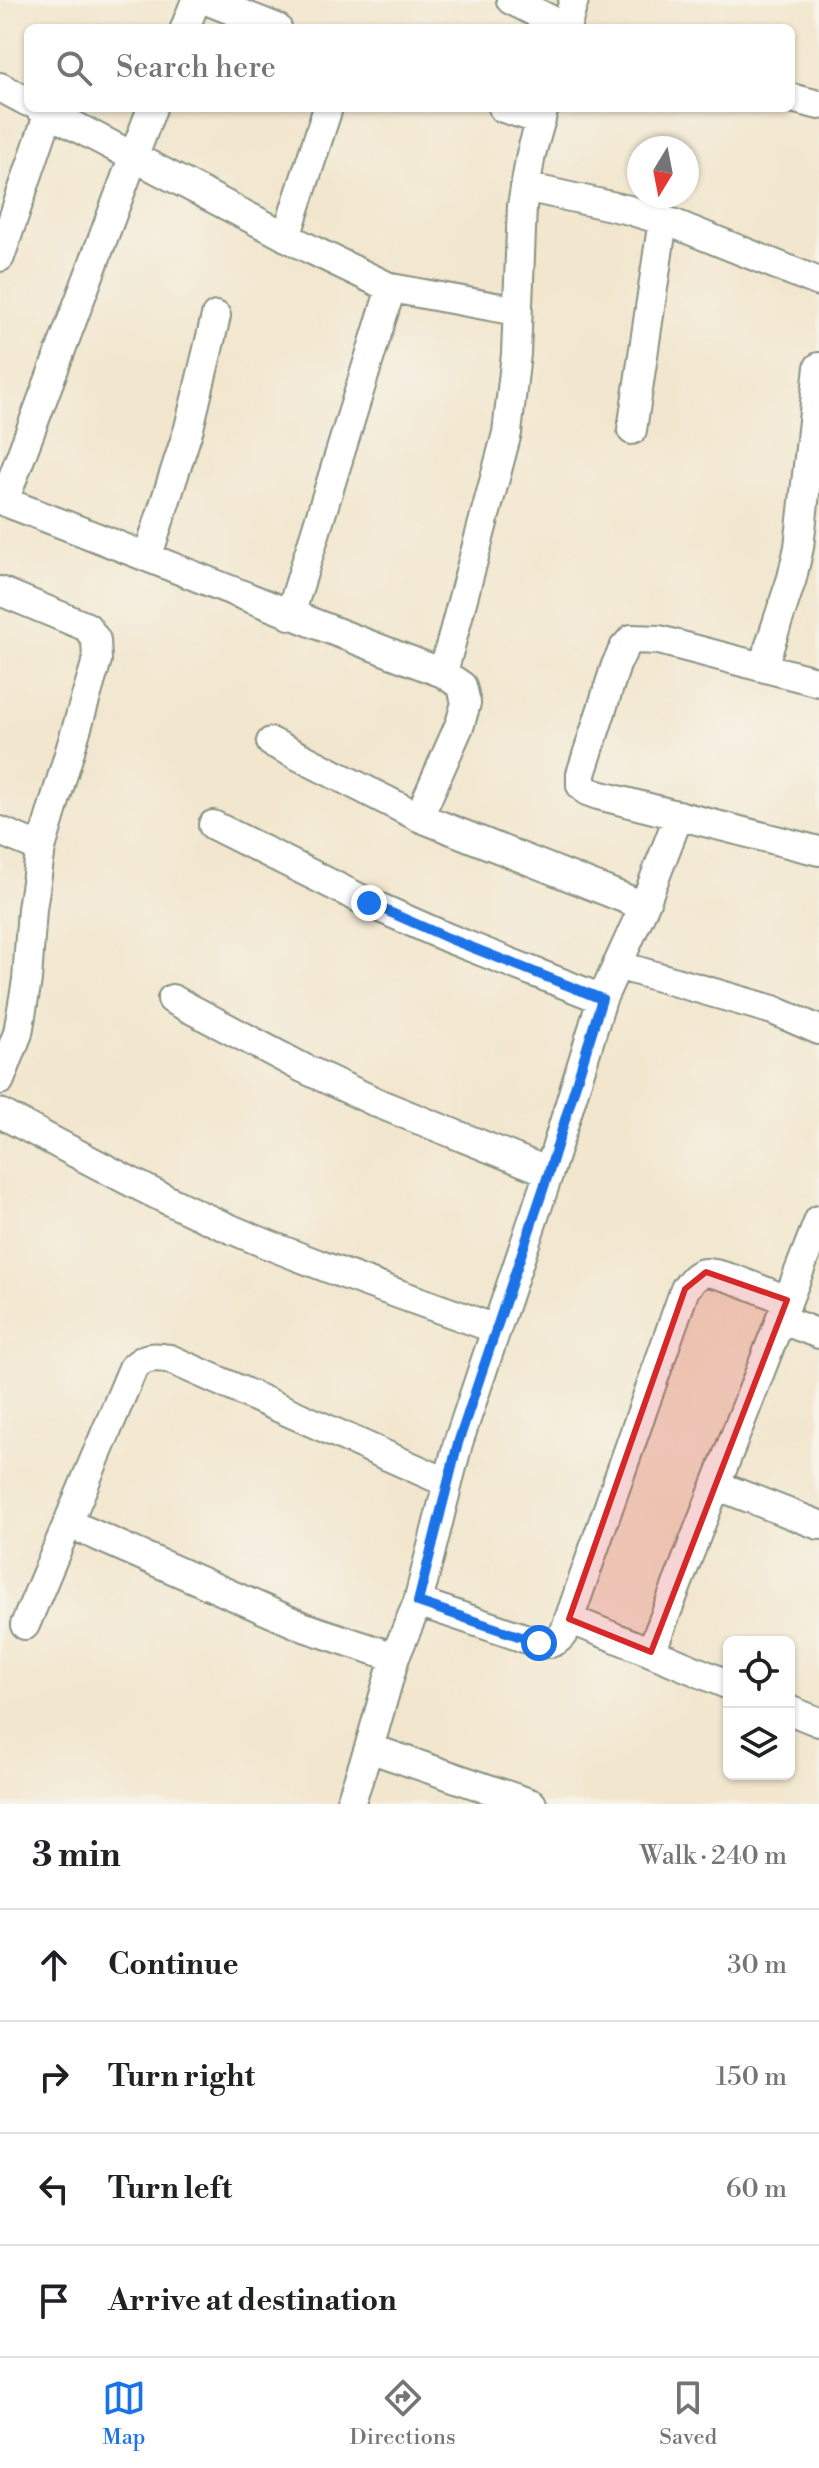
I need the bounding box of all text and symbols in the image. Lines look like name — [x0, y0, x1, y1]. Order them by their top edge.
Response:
search box — [24, 24, 795, 112]
icon: search — [52, 46, 96, 90]
text: Search here — [116, 49, 276, 87]
north arrow — [627, 136, 699, 208]
route end — [351, 885, 387, 921]
route start — [521, 1625, 557, 1661]
map controls — [723, 1636, 795, 1780]
button: locate — [723, 1636, 795, 1708]
button: layers — [723, 1708, 795, 1780]
text: 3 min — [32, 1835, 121, 1877]
text: Walk · 240 m — [640, 1840, 787, 1872]
icon: ahead — [32, 1943, 76, 1987]
text: Continue — [108, 1946, 239, 1984]
text: 30 m — [727, 1949, 787, 1981]
icon: right — [32, 2055, 76, 2099]
text: Turn right — [108, 2058, 255, 2096]
text: 150 m — [716, 2061, 787, 2093]
icon: left — [32, 2167, 76, 2211]
text: Turn left — [108, 2170, 232, 2208]
text: 60 m — [726, 2173, 787, 2205]
icon: arrive — [32, 2279, 76, 2323]
text: Arrive at destination — [108, 2282, 397, 2320]
tab: Map — [102, 2376, 146, 2451]
tab: Directions — [350, 2376, 456, 2451]
tab: Saved — [659, 2376, 717, 2451]

